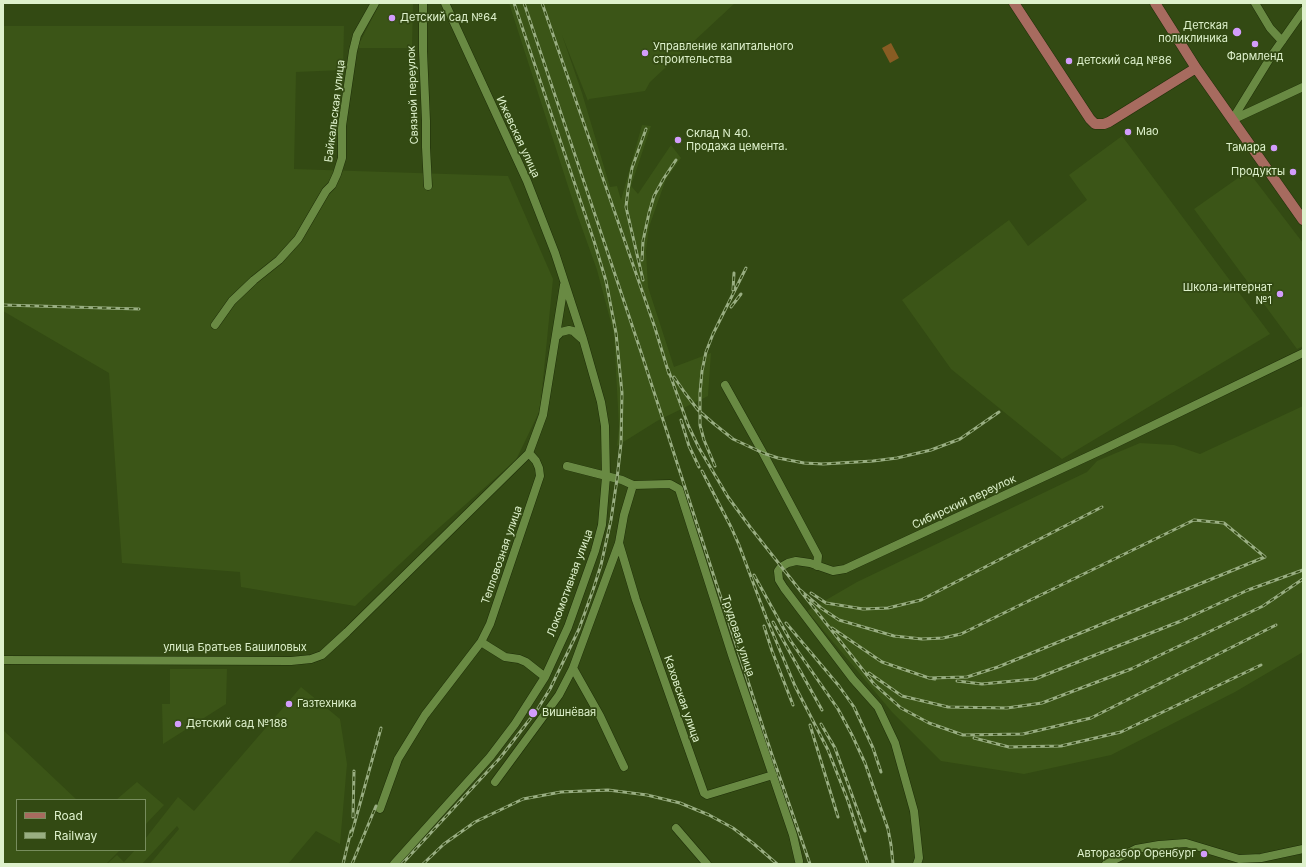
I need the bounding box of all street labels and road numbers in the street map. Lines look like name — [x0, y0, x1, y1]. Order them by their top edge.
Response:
street label: Связной переулок — [405, 45, 421, 145]
street label: Байкальская улица — [322, 59, 348, 163]
street label: Ижевская улица — [493, 94, 543, 180]
street label: Сибирский переулок — [910, 472, 1018, 532]
street label: Тепловозная улица — [479, 504, 525, 606]
street label: Локомотивная улица — [544, 527, 596, 639]
street label: Трудовая улица — [719, 594, 757, 678]
street label: улица Братьев Башиловых — [163, 641, 307, 655]
street label: Каховская улица — [661, 654, 703, 744]

